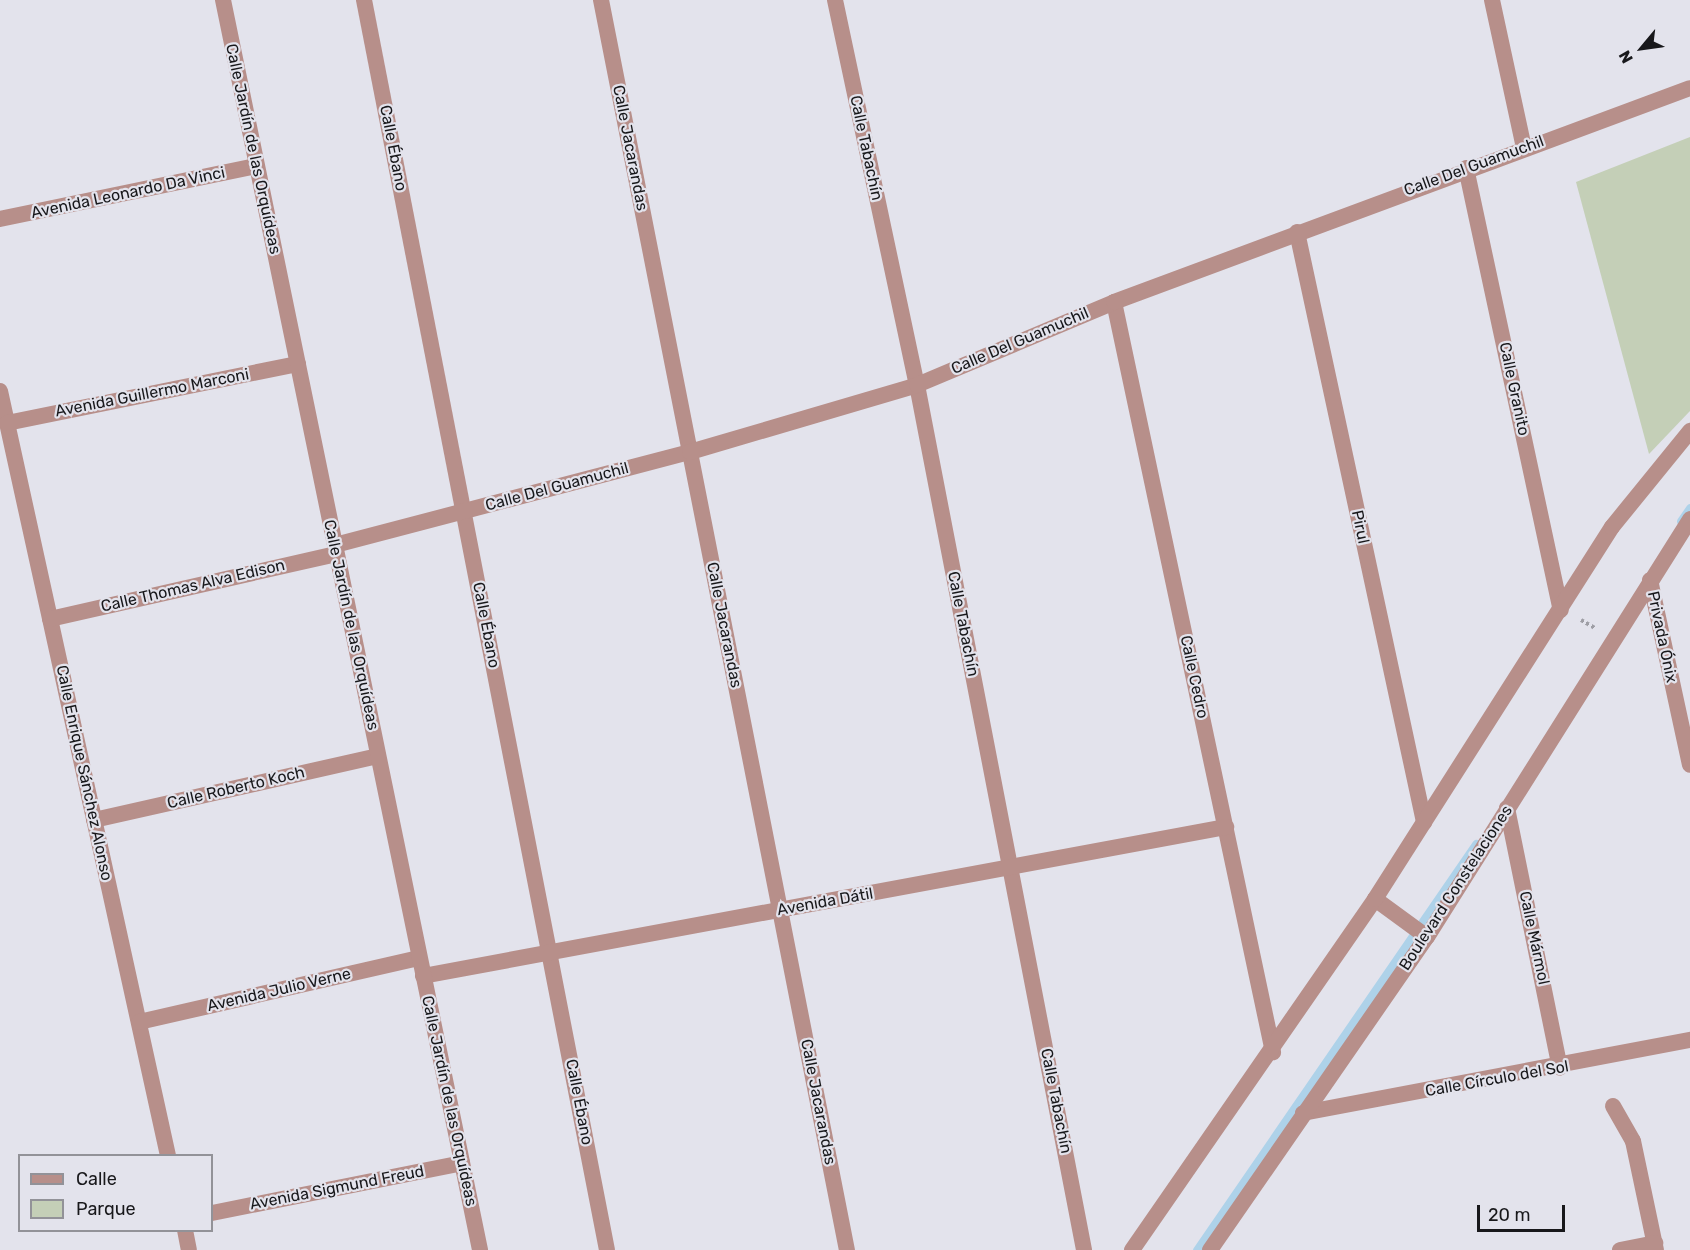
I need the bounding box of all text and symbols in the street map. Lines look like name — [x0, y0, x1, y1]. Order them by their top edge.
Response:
north arrow — [1612, 18, 1672, 78]
street label: Calle Jardín de las Orquídeas — [221, 42, 285, 256]
text: N — [1615, 47, 1637, 67]
street label: Calle Jacarandas — [608, 83, 652, 213]
street label: Calle Tabachín — [845, 94, 887, 202]
street label: Calle Ébano — [375, 103, 411, 193]
street label: Calle Del Guamuchil — [1401, 132, 1547, 200]
street label: Avenida Leonardo Da Vinci — [29, 163, 227, 223]
street label: Calle Del Guamuchil — [948, 303, 1092, 379]
street label: Calle Granito — [1495, 341, 1533, 437]
street label: Avenida Guillermo Marconi — [53, 365, 251, 421]
street label: Calle Del Guamuchil — [483, 459, 631, 515]
street label: Pirul — [1347, 509, 1373, 545]
street label: Calle Jardín de las Orquídeas — [319, 518, 383, 732]
street label: Calle Thomas Alva Edison — [99, 555, 287, 617]
street label: Calle Jacarandas — [702, 560, 746, 690]
street label: Calle Tabachín — [943, 570, 983, 678]
street label: Calle Ébano — [468, 580, 504, 670]
street label: Privada Ónix — [1643, 590, 1681, 684]
street label: Calle Cedro — [1176, 634, 1212, 720]
street label: Calle Enrique Sánchez Alonso — [52, 663, 116, 883]
street label: Calle Roberto Koch — [165, 763, 307, 813]
street label: Boulevard Constelaciones — [1395, 802, 1517, 974]
street label: Avenida Dátil — [775, 884, 875, 920]
street label: Calle Mármol — [1515, 890, 1553, 986]
street label: Avenida Julio Verne — [205, 964, 353, 1016]
street label: Calle Jardín de las Orquídeas — [417, 994, 481, 1208]
street label: Calle Jacarandas — [796, 1037, 840, 1167]
street label: Calle Tabachín — [1036, 1047, 1076, 1155]
street label: Calle Ébano — [561, 1057, 597, 1147]
street label: Calle Círculo del Sol — [1424, 1057, 1570, 1101]
legend — [18, 1154, 213, 1232]
street label: Avenida Sigmund Freud — [248, 1162, 426, 1214]
text: Calle — [76, 1168, 117, 1190]
scale bar — [1480, 1193, 1568, 1231]
text: Parque — [76, 1198, 136, 1220]
text: 20 m — [1488, 1204, 1530, 1226]

